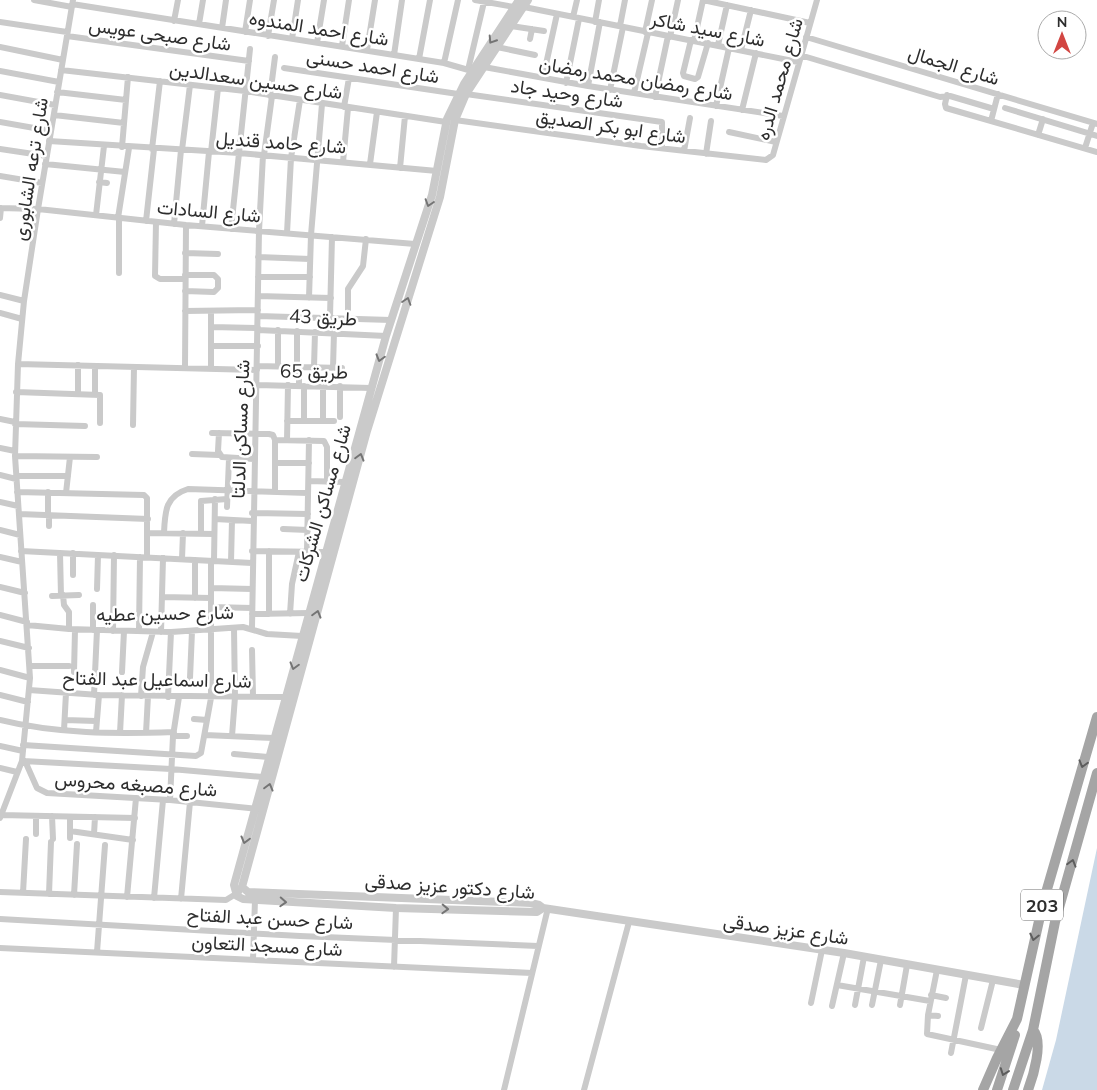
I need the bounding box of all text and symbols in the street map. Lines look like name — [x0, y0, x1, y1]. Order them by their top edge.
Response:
street label: شارع احمد المندوه — [247, 5, 390, 52]
street label: شارع سيد شاكر — [648, 6, 767, 53]
north arrow — [1037, 10, 1087, 60]
street label: شارع صبحى عويس — [87, 12, 233, 57]
text: N — [1057, 13, 1067, 31]
street label: شارع محمد الدره — [750, 15, 809, 143]
one-way arrow — [489, 35, 498, 44]
street label: شارع الجمال — [905, 40, 1002, 91]
street label: شارع احمد حسنى — [305, 44, 441, 89]
street label: شارع رمضان محمد رمضان — [537, 51, 735, 106]
street label: شارع حسين سعدالدين — [168, 56, 344, 105]
street label: شارع وحيد جاد — [509, 73, 625, 114]
street label: شارع ترعه الشابورى — [7, 96, 54, 242]
street label: شارع ابو بكر الصديق — [534, 104, 687, 149]
street label: شارع حامد قنديل — [215, 125, 347, 160]
street label: شارع السادات — [156, 195, 262, 228]
one-way arrow — [425, 199, 435, 207]
one-way arrow — [401, 298, 411, 306]
street label: طريق 43 — [288, 303, 358, 331]
one-way arrow — [375, 354, 385, 362]
street label: طريق 65 — [280, 358, 348, 384]
street label: شارع مساكن الدلتا — [226, 359, 255, 499]
street label: شارع مساكن الشركات — [288, 421, 357, 585]
one-way arrow — [354, 453, 365, 462]
street label: شارع حسين عطيه — [96, 600, 234, 627]
one-way arrow — [311, 610, 321, 618]
one-way arrow — [289, 662, 299, 670]
street label: شارع اسماعيل عبد الفتاح — [62, 665, 252, 694]
one-way arrow — [1079, 759, 1089, 768]
street label: شارع مصبغه محروس — [54, 766, 218, 803]
one-way arrow — [263, 783, 274, 792]
one-way arrow — [241, 835, 251, 843]
one-way arrow — [1066, 860, 1076, 868]
street label: شارع دكتور عزيز صدقى — [364, 868, 536, 905]
road number: 203 — [1021, 890, 1063, 920]
one-way arrow — [279, 896, 287, 907]
street label: شارع حسن عبد الفتاح — [186, 902, 354, 935]
one-way arrow — [442, 904, 449, 914]
street label: شارع عزيز صدقى — [722, 908, 850, 951]
street label: شارع مسجد التعاون — [191, 929, 343, 962]
one-way arrow — [1029, 933, 1040, 942]
one-way arrow — [1000, 1067, 1010, 1075]

